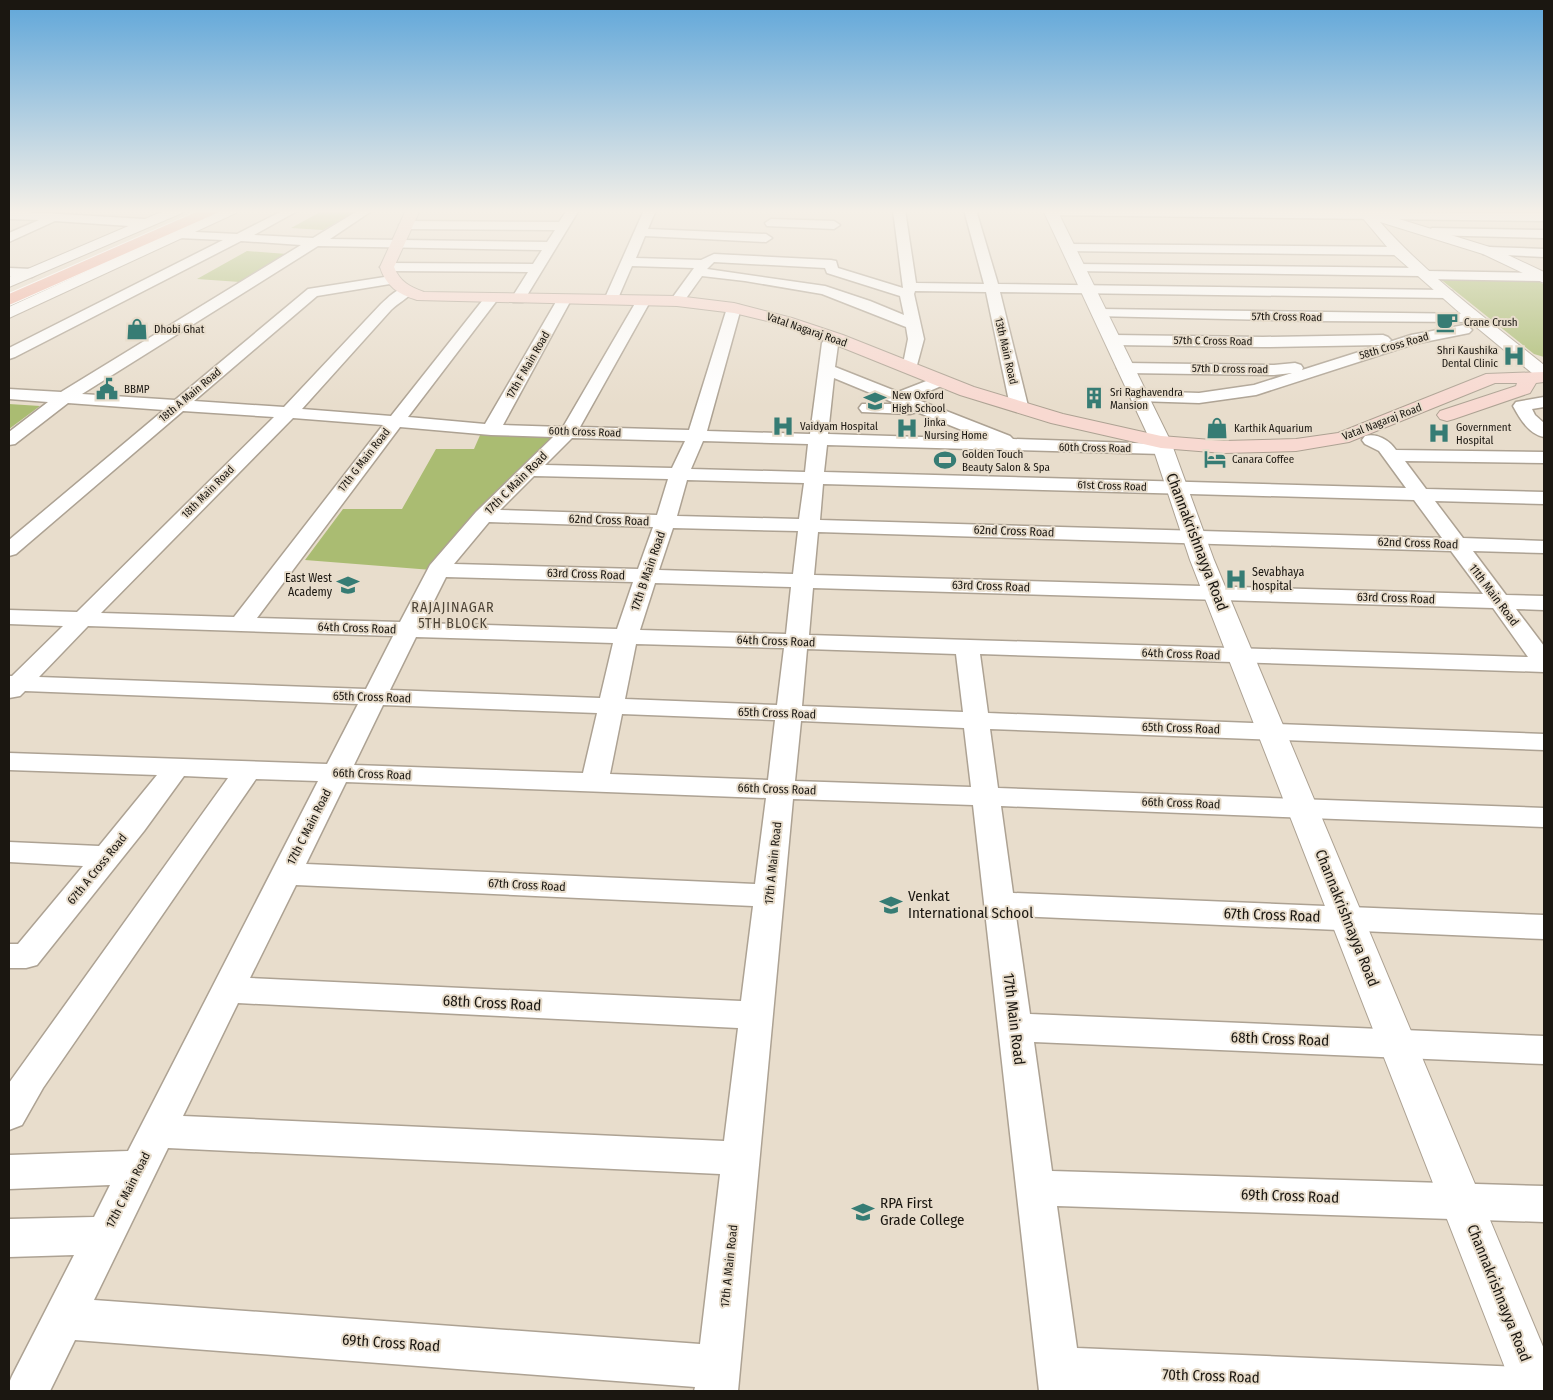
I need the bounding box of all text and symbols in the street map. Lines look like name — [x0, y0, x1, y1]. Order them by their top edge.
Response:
cafe icon: Crane Crush — [1434, 309, 1460, 335]
street label: Vatal Nagaraj Road — [765, 310, 849, 350]
street label: 57th Cross Road — [1252, 310, 1322, 324]
shop icon: Dhobi Ghat — [124, 316, 150, 342]
street label: 13th Main Road — [992, 316, 1020, 386]
place label: Crane Crush — [1464, 316, 1518, 329]
place label: Dhobi Ghat — [154, 323, 205, 336]
street label: 17th F Main Road — [504, 329, 552, 401]
street label: 58th Cross Road — [1358, 330, 1430, 362]
street label: 57th C Cross Road — [1173, 334, 1253, 348]
hospital icon: Shri Kaushika Dental Clinic — [1501, 343, 1527, 369]
place label: Shri Kaushika Dental Clinic — [1437, 344, 1498, 370]
street label: 57th D cross road — [1192, 362, 1268, 376]
street label: 18th A Main Road — [156, 365, 224, 425]
public building icon: BBMP — [94, 376, 120, 402]
place label: BBMP — [124, 383, 150, 396]
building icon: Sri Raghavendra Mansion — [1081, 385, 1107, 411]
place label: Sri Raghavendra Mansion — [1110, 386, 1183, 412]
school or university icon: New Oxford High School — [862, 388, 888, 414]
place label: New Oxford High School — [892, 389, 946, 415]
street label: Vatal Nagaraj Road — [1340, 401, 1424, 443]
hospital icon: Vaidyam Hospital — [770, 413, 796, 439]
hospital icon: Jinka Nursing Home — [894, 415, 920, 441]
shop icon: Karthik Aquarium — [1204, 415, 1230, 441]
place label: Jinka Nursing Home — [924, 416, 987, 442]
place label: Vaidyam Hospital — [800, 420, 878, 433]
hospital icon: Government Hospital — [1426, 420, 1452, 446]
place label: Government Hospital — [1456, 421, 1512, 447]
place label: Karthik Aquarium — [1234, 422, 1313, 435]
street label: 60th Cross Road — [549, 424, 621, 440]
street label: 17th G Main Road — [335, 426, 393, 494]
street label: 60th Cross Road — [1059, 441, 1131, 455]
hotel icon: Canara Coffee — [1202, 446, 1228, 472]
sports icon: Golden Touch Beauty Salon & Spa — [932, 447, 958, 473]
place label: Golden Touch Beauty Salon & Spa — [962, 448, 1050, 474]
street label: 17th C Main Road — [482, 449, 550, 517]
place label: Canara Coffee — [1232, 453, 1294, 466]
street label: 18th Main Road — [179, 463, 237, 521]
street label: Channakrishnayya Road — [1162, 470, 1232, 614]
street label: 61st Cross Road — [1077, 478, 1147, 494]
street label: 62nd Cross Road — [568, 512, 650, 528]
street label: 62nd Cross Road — [973, 523, 1055, 539]
street label: 17th B Main Road — [628, 529, 668, 613]
street label: 62nd Cross Road — [1377, 535, 1459, 551]
street label: 11th Main Road — [1466, 561, 1522, 629]
place label: Sevabhaya hospital — [1252, 565, 1304, 593]
street label: 63rd Cross Road — [547, 566, 625, 582]
hospital icon: Sevabhaya hospital — [1223, 566, 1249, 592]
place label: East West Academy — [285, 571, 333, 599]
school or university icon: East West Academy — [335, 572, 361, 598]
street label: 63rd Cross Road — [952, 578, 1030, 594]
street label: 63rd Cross Road — [1357, 590, 1435, 606]
district label: RAJAJINAGAR 5TH BLOCK — [411, 599, 495, 632]
street label: 64th Cross Road — [317, 620, 397, 636]
street label: 64th Cross Road — [736, 633, 816, 649]
street label: 64th Cross Road — [1141, 646, 1221, 662]
street label: 65th Cross Road — [333, 689, 411, 705]
street label: 65th Cross Road — [738, 705, 816, 721]
street label: 65th Cross Road — [1142, 720, 1220, 736]
street label: 66th Cross Road — [332, 766, 412, 782]
street label: 66th Cross Road — [737, 781, 817, 797]
street label: 17th C Main Road — [284, 787, 334, 867]
street label: 66th Cross Road — [1141, 795, 1221, 811]
street label: 17th A Main Road — [762, 821, 784, 905]
street label: 67th A Cross Road — [64, 831, 130, 907]
street label: Channakrishnayya Road — [1311, 847, 1383, 989]
street label: 67th Cross Road — [488, 876, 566, 894]
place label: Venkat International School — [908, 887, 1033, 922]
school or university icon: Venkat International School — [878, 892, 904, 918]
street label: 67th Cross Road — [1223, 904, 1321, 926]
street label: 17th Main Road — [999, 972, 1029, 1066]
street label: 68th Cross Road — [442, 991, 542, 1015]
street label: 68th Cross Road — [1230, 1028, 1330, 1050]
street label: 17th C Main Road — [103, 1150, 153, 1230]
street label: 69th Cross Road — [1241, 1185, 1339, 1207]
place label: RPA First Grade College — [880, 1194, 964, 1229]
school or university icon: RPA First Grade College — [850, 1199, 876, 1225]
street label: Channakrishnayya Road — [1463, 1222, 1535, 1364]
street label: 17th A Main Road — [718, 1224, 740, 1308]
street label: 69th Cross Road — [341, 1331, 441, 1355]
street label: 70th Cross Road — [1162, 1365, 1260, 1387]

